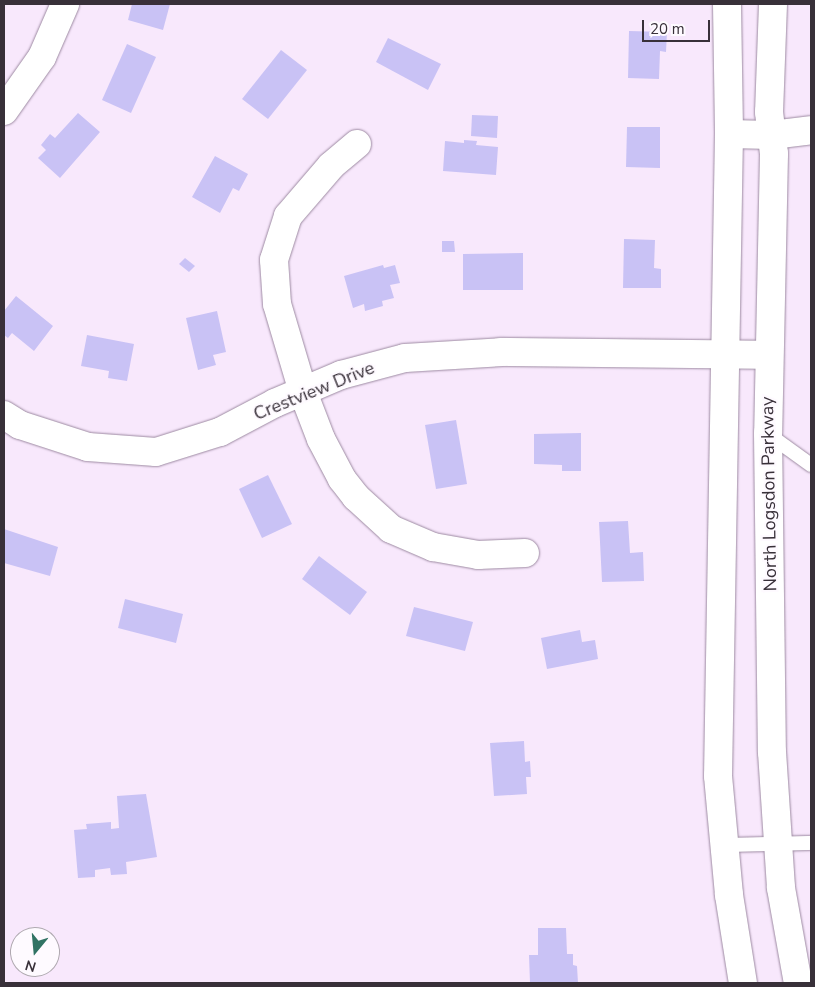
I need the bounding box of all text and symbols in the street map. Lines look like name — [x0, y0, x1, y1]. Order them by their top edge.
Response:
scale bar — [645, 10, 712, 42]
text: 20 m — [650, 19, 685, 39]
street label: Crestview Drive — [250, 357, 378, 425]
street label: North Logsdon Parkway — [757, 396, 781, 592]
north arrow — [10, 927, 60, 977]
text: N — [23, 955, 39, 976]

